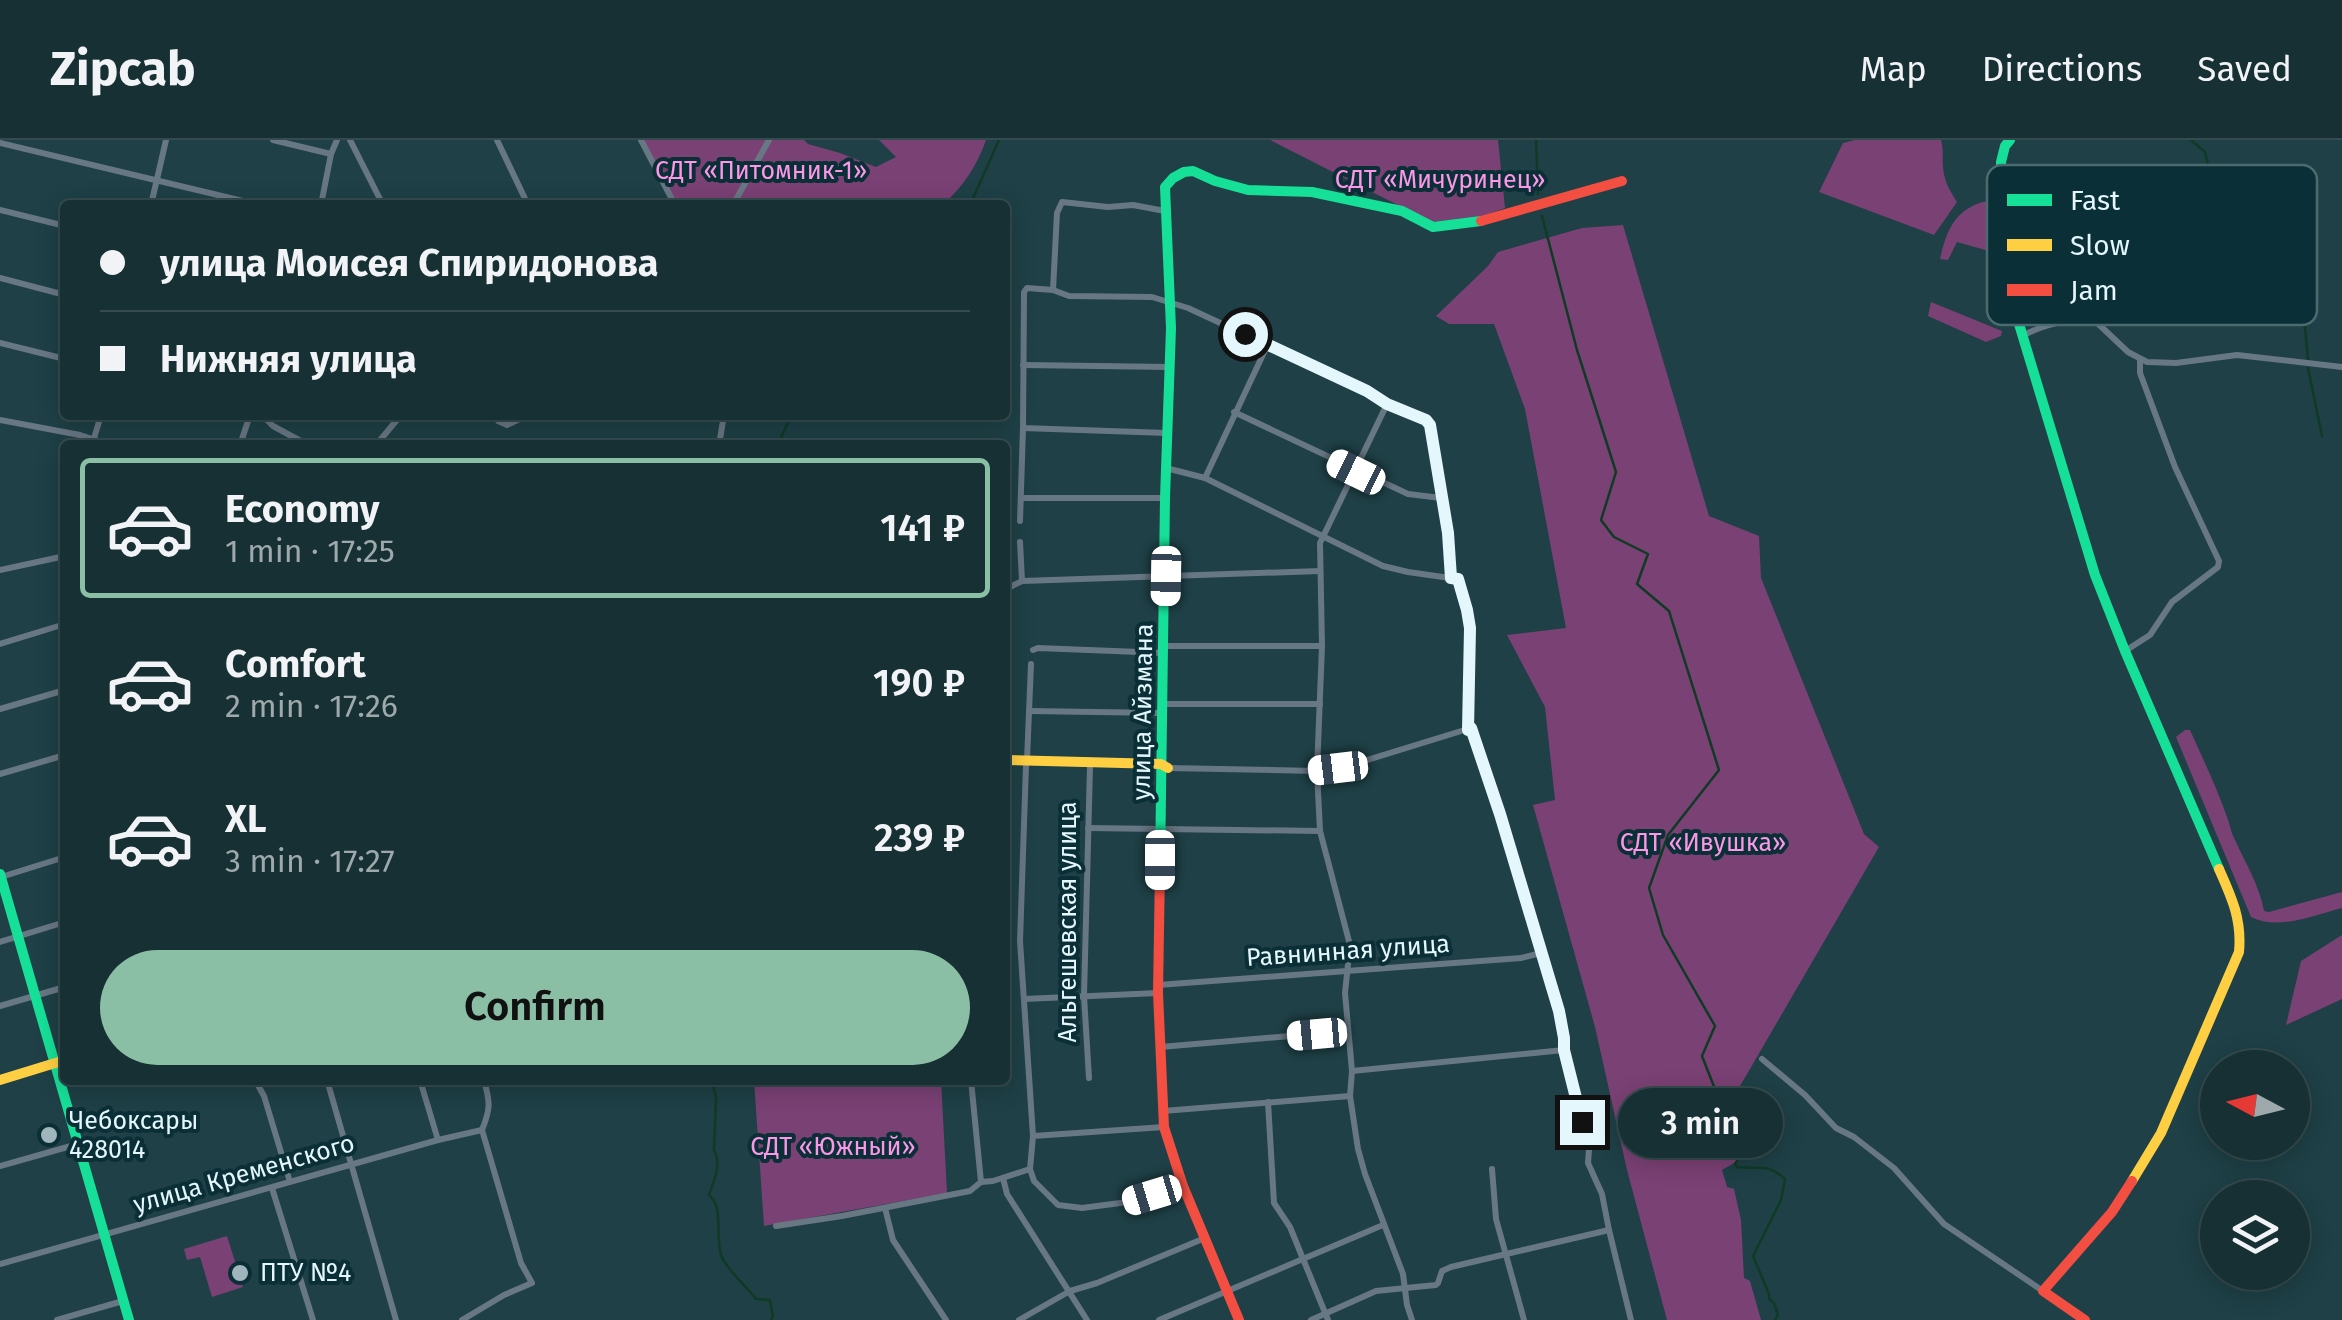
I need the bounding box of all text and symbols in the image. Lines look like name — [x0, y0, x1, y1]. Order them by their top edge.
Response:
text: Zipcab — [50, 40, 196, 98]
text: Map — [1860, 48, 1927, 90]
text: Directions — [1982, 48, 2142, 90]
text: Saved — [2197, 48, 2292, 90]
park label: СДТ «Питомник-1» — [655, 156, 867, 186]
park label: СДТ «Мичуринец» — [1335, 165, 1545, 195]
legend — [1987, 165, 2317, 325]
text: Fast — [2070, 184, 2121, 217]
text: Slow — [2070, 229, 2130, 262]
text: улица Моисея Спиридонова — [160, 240, 659, 286]
text: Jam — [2070, 274, 2118, 307]
route start — [1223, 312, 1268, 357]
text: Нижняя улица — [160, 336, 417, 382]
car — [1322, 445, 1390, 499]
icon: car — [105, 483, 195, 573]
text: Economy — [225, 486, 380, 532]
text: 141 ₽ — [880, 505, 965, 551]
text: 1 min · 17:25 — [225, 532, 395, 570]
car — [1150, 546, 1182, 606]
street label: улица Айзмана — [1126, 623, 1160, 801]
icon: car — [105, 638, 195, 728]
text: Comfort — [225, 641, 366, 687]
text: 190 ₽ — [873, 660, 965, 706]
text: 2 min · 17:26 — [225, 687, 398, 725]
car — [1306, 749, 1370, 787]
icon: car — [105, 793, 195, 883]
text: XL — [225, 796, 267, 842]
street label: Альгешевская улица — [1053, 801, 1083, 1043]
text: 239 ₽ — [874, 815, 965, 861]
park label: СДТ «Ивушка» — [1620, 828, 1786, 858]
car — [1145, 830, 1175, 890]
text: 3 min · 17:27 — [225, 842, 395, 880]
street label: Равнинная улица — [1245, 929, 1451, 973]
button: Confirm — [100, 950, 970, 1065]
car — [1286, 1016, 1348, 1052]
north arrow — [2200, 1050, 2310, 1160]
map controls — [2200, 1050, 2310, 1290]
callout: 3 min — [1617, 1087, 1782, 1157]
route end — [1560, 1100, 1605, 1145]
text: 3 min — [1661, 1104, 1740, 1142]
place label: Чебоксары 428014 — [69, 1106, 198, 1165]
marker: Чебоксары 428014 — [38, 1124, 60, 1146]
street label: улица Кременского — [130, 1128, 358, 1220]
park label: СДТ «Южный» — [750, 1132, 916, 1162]
car — [1119, 1172, 1185, 1218]
button: layers — [2200, 1180, 2310, 1290]
place label: ПТУ №4 — [260, 1258, 351, 1288]
marker: ПТУ №4 — [229, 1262, 251, 1284]

